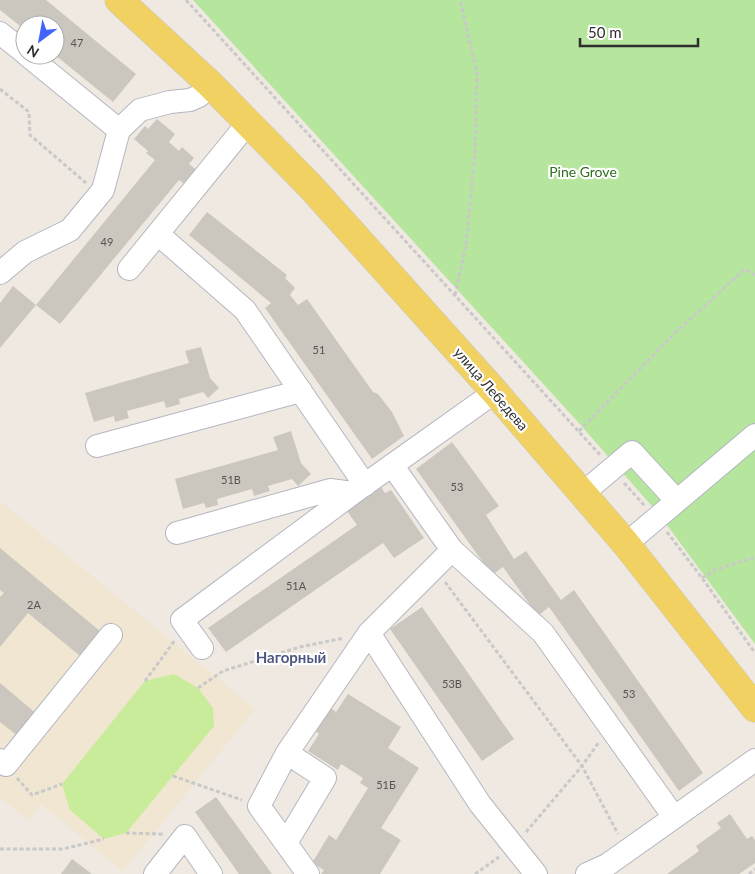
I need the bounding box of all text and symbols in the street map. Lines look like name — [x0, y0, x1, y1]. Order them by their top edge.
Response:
north arrow — [15, 15, 65, 65]
scale bar — [580, 15, 698, 47]
text: 50 m — [588, 23, 622, 41]
house number: 47 — [71, 36, 83, 49]
text: N — [24, 41, 42, 62]
park label: Pine Grove — [549, 163, 617, 180]
house number: 49 — [101, 235, 113, 248]
house number: 51 — [313, 343, 325, 356]
street label: улица Лебедева — [451, 344, 532, 434]
house number: 51В — [221, 473, 241, 486]
house number: 53 — [451, 480, 463, 493]
house number: 51А — [286, 579, 307, 592]
house number: 2А — [27, 598, 41, 611]
district label: Нагорный — [256, 648, 326, 666]
house number: 53В — [442, 677, 462, 690]
house number: 53 — [623, 687, 635, 700]
house number: 51Б — [376, 778, 396, 791]

